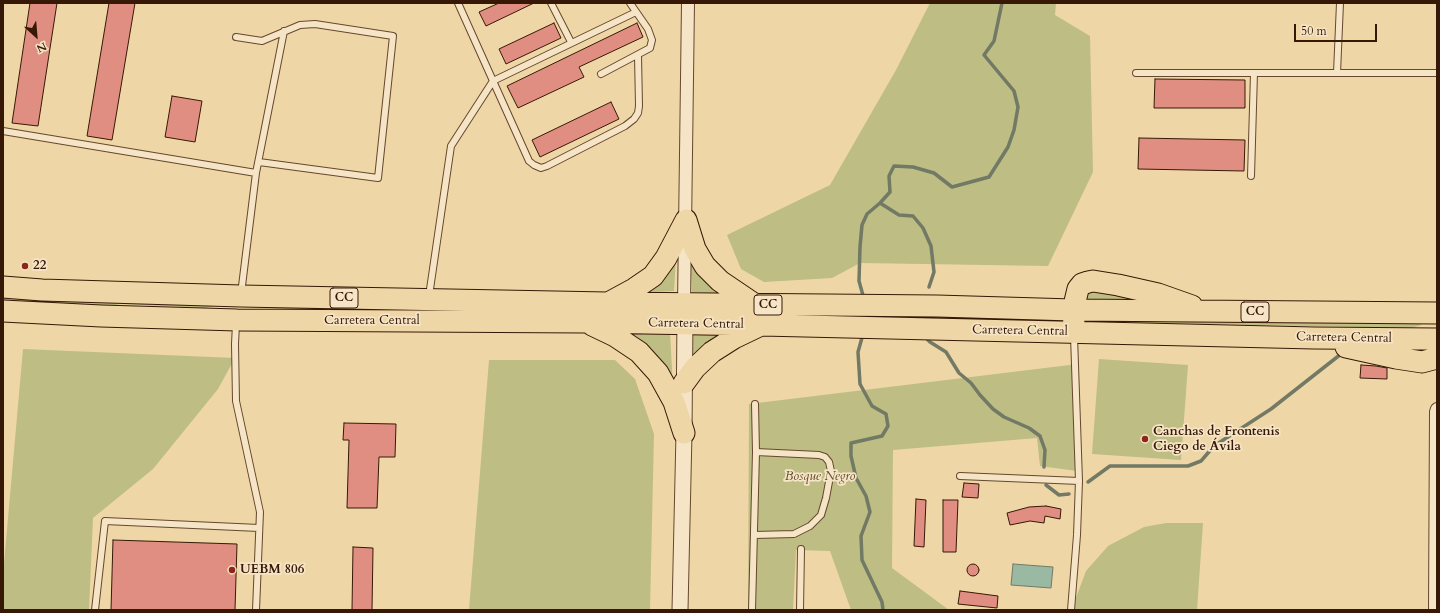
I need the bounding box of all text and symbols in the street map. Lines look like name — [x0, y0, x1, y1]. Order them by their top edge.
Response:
north arrow — [16, 16, 56, 56]
scale bar — [1296, 16, 1379, 42]
text: 50 m — [1301, 23, 1327, 39]
text: N — [34, 38, 49, 56]
place label: 22 — [33, 258, 46, 274]
marker: 22 — [20, 261, 30, 271]
road number: CC — [330, 288, 358, 308]
road number: CC — [754, 295, 782, 315]
road number: CC — [1241, 302, 1269, 322]
street label: Carretera Central — [324, 313, 420, 329]
street label: Carretera Central — [648, 315, 744, 333]
street label: Carretera Central — [972, 322, 1068, 340]
street label: Carretera Central — [1296, 329, 1392, 347]
place label: Canchas de Frontenis Ciego de Ávila — [1153, 424, 1279, 455]
marker: Canchas de Frontenis Ciego de Ávila — [1140, 434, 1150, 444]
park label: Bosque Negro — [785, 469, 855, 485]
place label: UEBM 806 — [240, 562, 304, 578]
marker: UEBM 806 — [227, 565, 237, 575]

